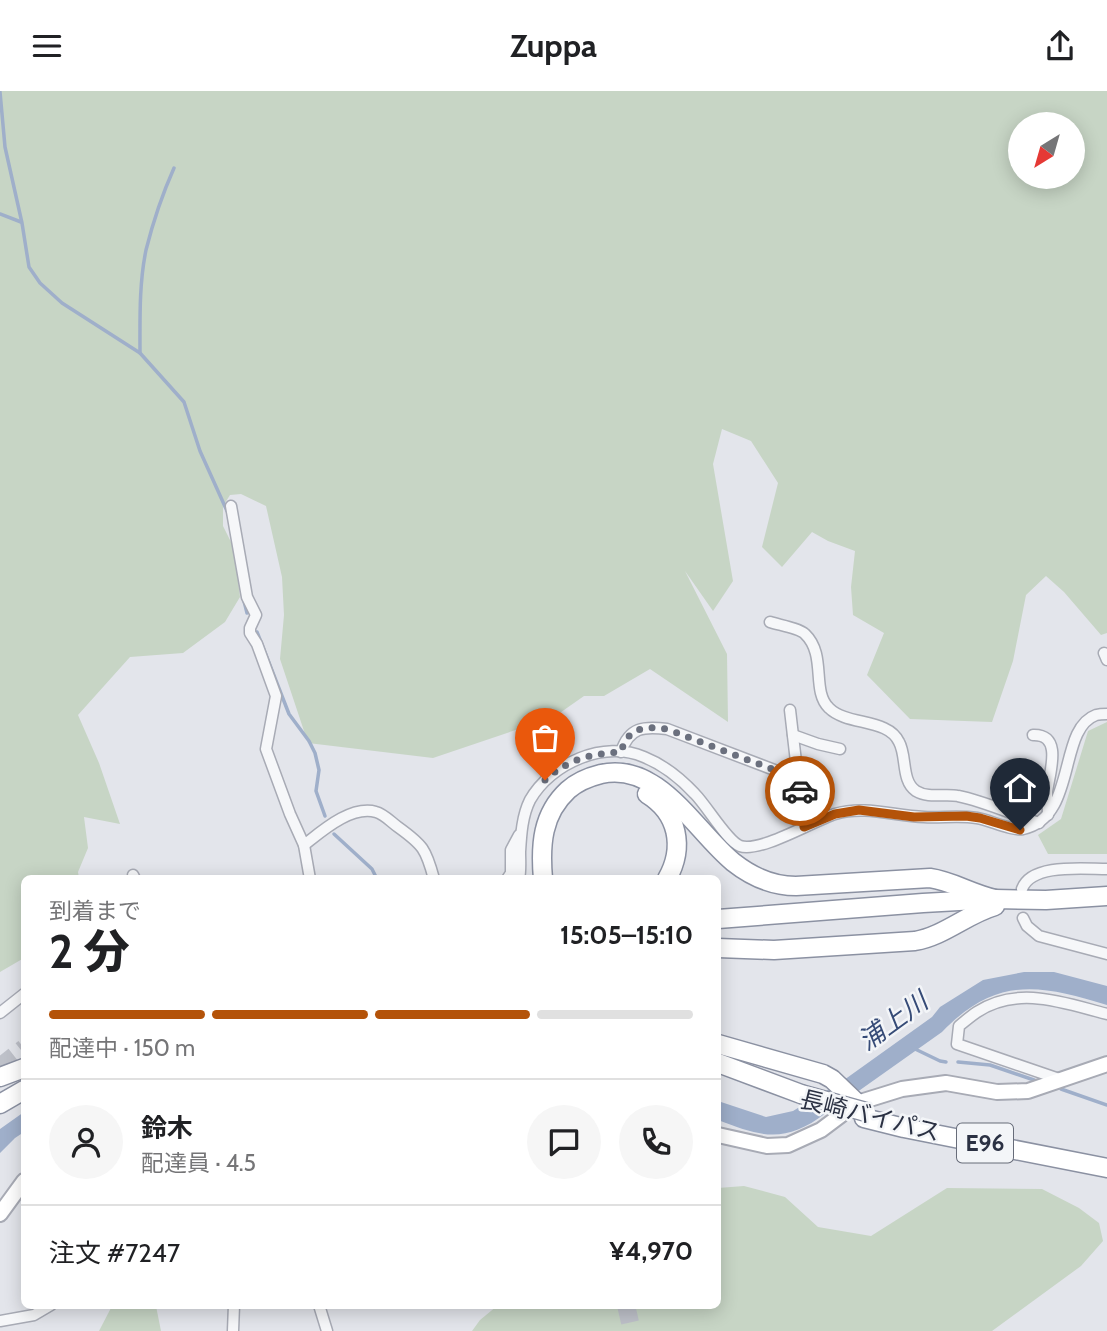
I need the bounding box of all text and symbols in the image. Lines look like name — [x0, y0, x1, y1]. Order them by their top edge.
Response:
text: Zuppa — [510, 26, 597, 65]
icon: menu — [28, 27, 66, 65]
icon: share — [1041, 27, 1079, 65]
north arrow — [1008, 112, 1085, 189]
map controls — [1008, 112, 1085, 189]
pin — [515, 708, 575, 780]
icon: bag — [526, 719, 564, 757]
courier — [765, 756, 835, 826]
pin — [990, 758, 1050, 830]
icon: home — [1001, 769, 1039, 807]
icon: car — [781, 772, 819, 810]
text: 到着まで — [49, 897, 141, 925]
text: 15:05–15:10 — [560, 919, 693, 951]
text: 2 分 — [49, 924, 130, 980]
water label: 浦上川 — [852, 983, 936, 1057]
text: 配達中 · 150 m — [49, 1034, 195, 1062]
street label: 長崎バイパス — [797, 1084, 943, 1147]
button: person — [49, 1105, 123, 1179]
button: chat — [527, 1105, 601, 1179]
button: phone — [619, 1105, 693, 1179]
text: 鈴木 — [141, 1112, 193, 1144]
road number: E96 — [957, 1123, 1013, 1163]
text: 配達員 · 4.5 — [141, 1149, 256, 1177]
text: ¥4,970 — [610, 1235, 693, 1267]
text: 注文 #7247 — [49, 1237, 180, 1269]

